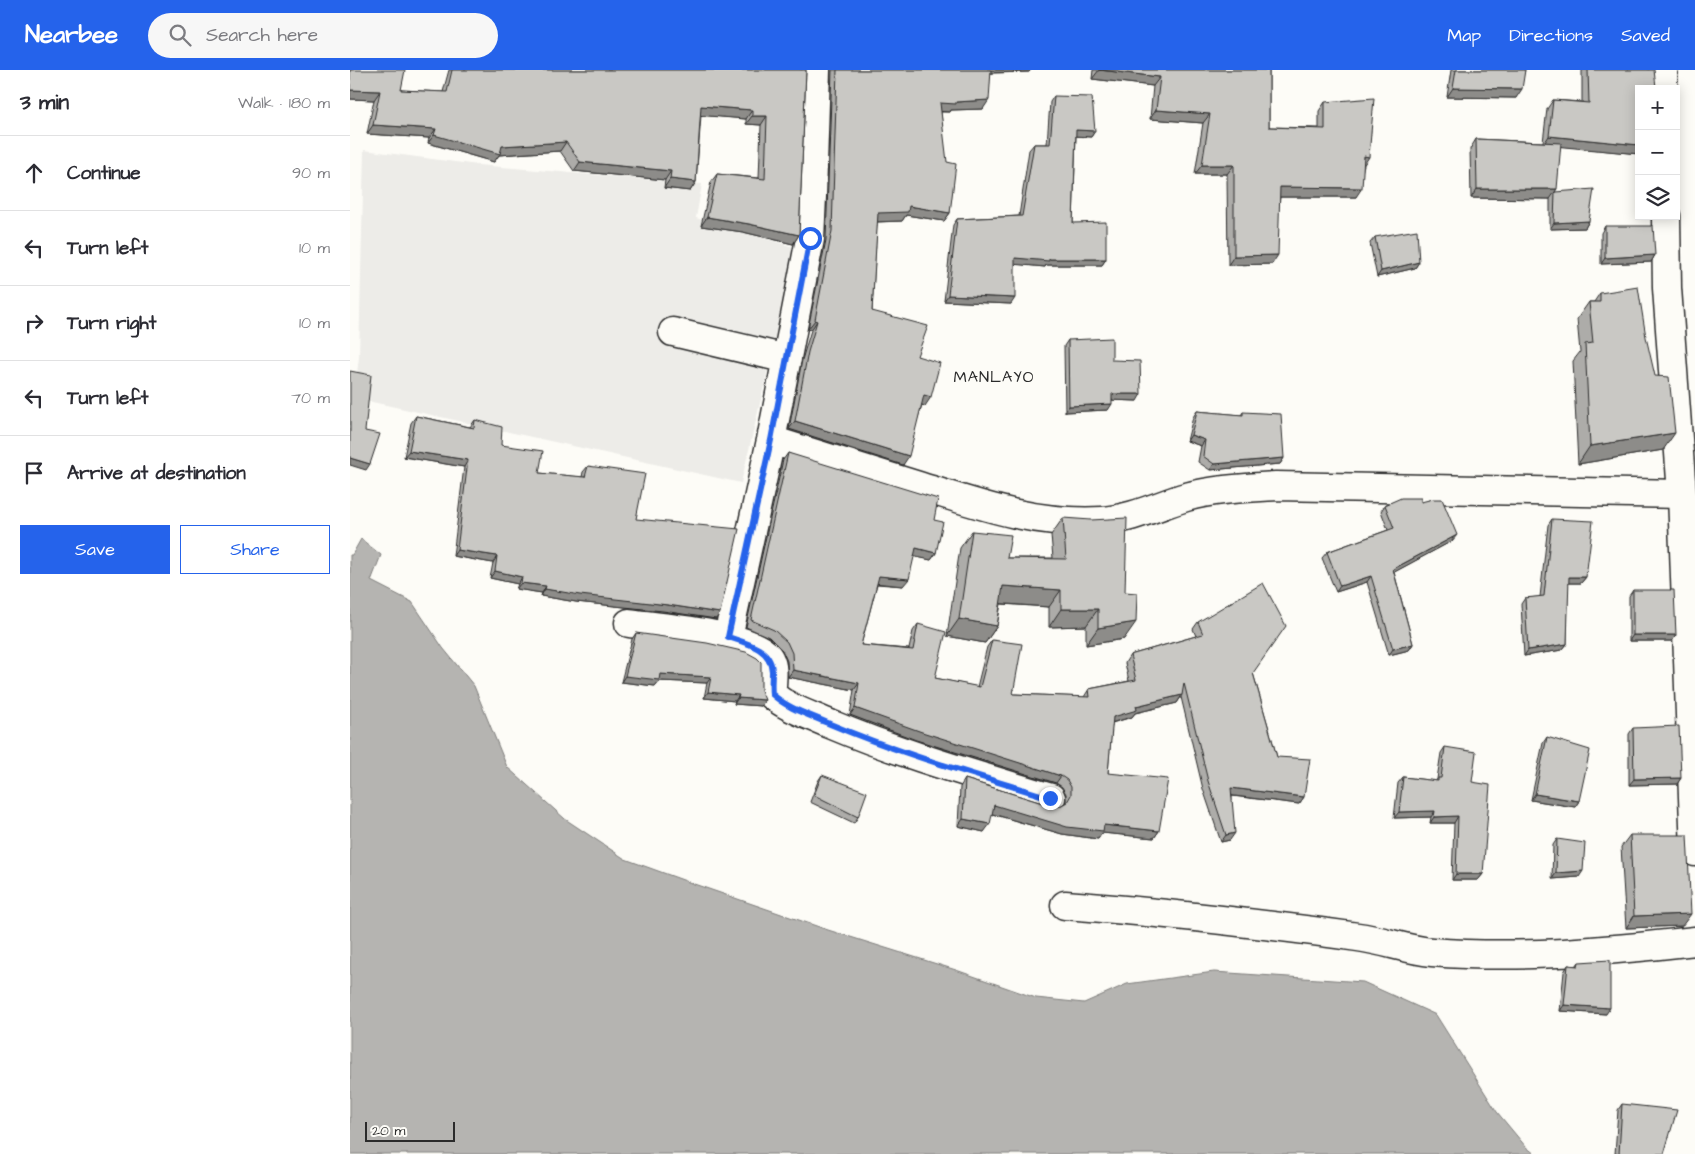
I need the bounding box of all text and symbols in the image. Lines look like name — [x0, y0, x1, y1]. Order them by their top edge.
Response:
search box — [148, 13, 498, 58]
text: Nearbee — [25, 18, 118, 52]
icon: search — [166, 21, 194, 49]
text: Search here — [206, 22, 318, 49]
text: Map — [1447, 23, 1481, 48]
text: Directions — [1509, 23, 1593, 48]
text: Saved — [1621, 23, 1670, 48]
map controls — [1635, 85, 1680, 220]
button: + — [1635, 85, 1680, 130]
text: 3 min — [20, 88, 69, 117]
text: Walk · 180 m — [238, 92, 330, 114]
button: − — [1635, 130, 1680, 175]
icon: ahead — [20, 159, 48, 187]
text: Continue — [67, 160, 141, 187]
text: 90 m — [292, 162, 330, 184]
button: layers — [1635, 175, 1680, 220]
route start — [799, 227, 822, 250]
icon: left — [20, 234, 48, 262]
text: Turn left — [67, 235, 148, 262]
text: 10 m — [299, 237, 330, 259]
icon: right — [20, 309, 48, 337]
text: Turn right — [67, 310, 156, 337]
text: 10 m — [299, 312, 330, 334]
district label: MANLAYO — [953, 366, 1035, 388]
icon: left — [20, 384, 48, 412]
text: Turn left — [67, 385, 148, 412]
text: 70 m — [291, 387, 330, 409]
icon: arrive — [20, 459, 48, 487]
text: Arrive at destination — [67, 460, 246, 487]
button: Save — [20, 525, 170, 574]
button: Share — [180, 525, 330, 574]
route end — [1039, 787, 1062, 810]
scale bar — [365, 1119, 455, 1142]
text: 20 m — [372, 1121, 405, 1141]

